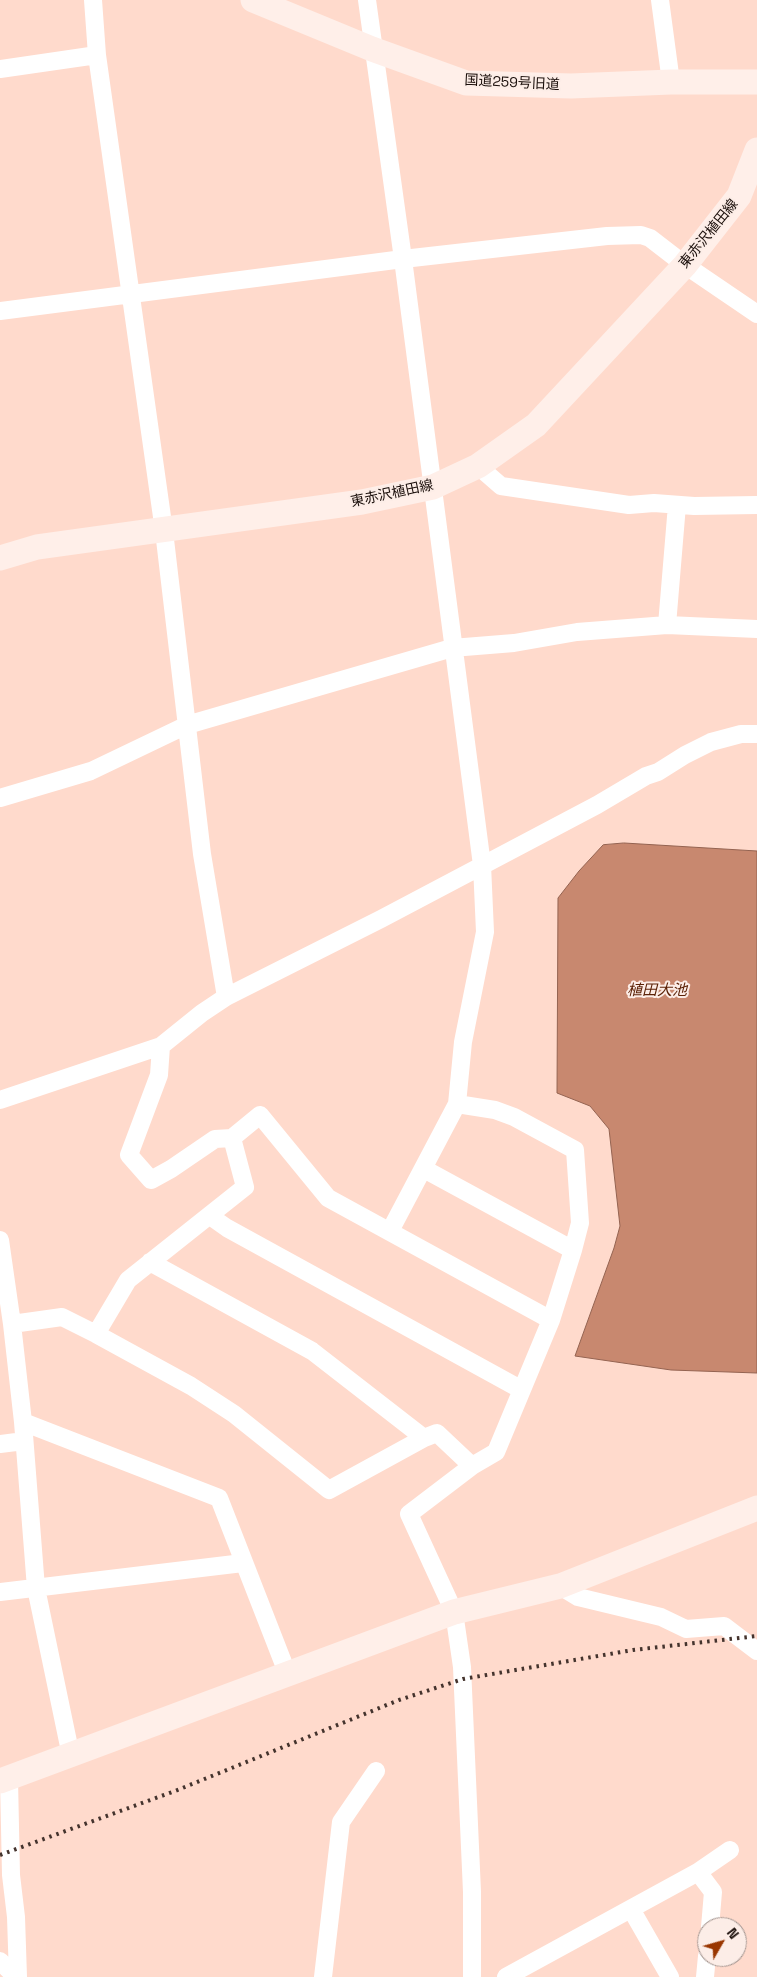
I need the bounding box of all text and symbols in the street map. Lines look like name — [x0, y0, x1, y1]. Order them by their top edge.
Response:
street label: 国道259号旧道 — [464, 72, 560, 94]
street label: 東赤沢植田線 — [676, 196, 742, 272]
street label: 東赤沢植田線 — [349, 477, 435, 511]
water label: 植田大池 — [627, 982, 687, 1000]
north arrow — [697, 1917, 747, 1967]
text: N — [723, 1924, 743, 1943]

